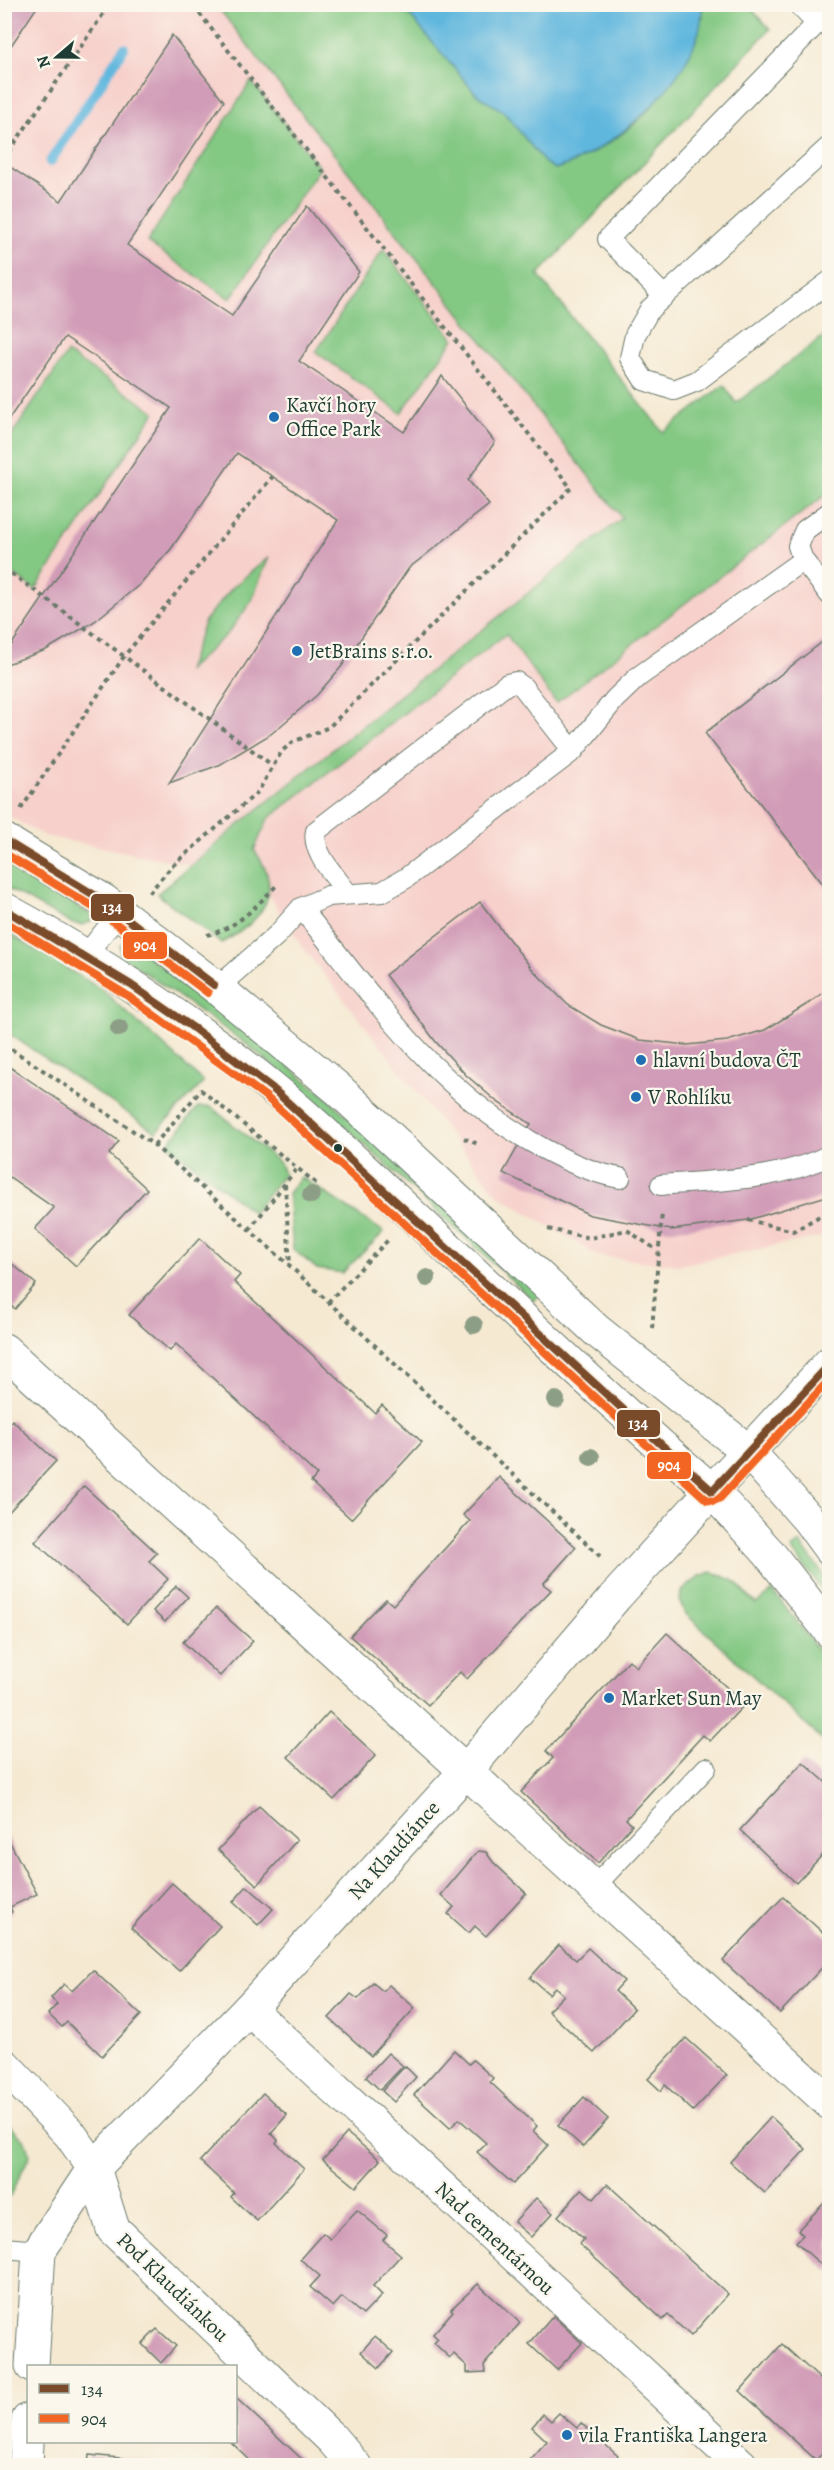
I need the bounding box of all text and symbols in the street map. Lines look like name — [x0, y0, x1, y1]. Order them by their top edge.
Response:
north arrow — [27, 27, 87, 87]
text: N — [31, 52, 56, 71]
place label: Kavčí hory Office Park — [286, 391, 381, 443]
marker: Kavčí hory Office Park — [267, 410, 281, 424]
place label: JetBrains s.r.o. — [309, 637, 434, 665]
marker: JetBrains s.r.o. — [290, 644, 304, 658]
line badge: 134 — [90, 893, 135, 922]
text: 134 — [102, 897, 123, 919]
line badge: 904 — [122, 931, 168, 960]
text: 904 — [134, 935, 157, 957]
place label: hlavní budova ČT — [653, 1046, 801, 1074]
marker: hlavní budova ČT — [634, 1053, 648, 1067]
place label: V Rohlíku — [647, 1083, 732, 1111]
marker: V Rohlíku — [629, 1090, 643, 1104]
unlabelled marker — [332, 1142, 344, 1154]
line badge: 134 — [616, 1409, 661, 1438]
text: 134 — [628, 1413, 649, 1435]
line badge: 904 — [646, 1451, 692, 1480]
text: 904 — [658, 1455, 681, 1477]
place label: Market Sun May — [621, 1684, 762, 1712]
marker: Market Sun May — [602, 1691, 616, 1705]
street label: Na Klaudiánce — [342, 1794, 446, 1906]
street label: Nad cementárnou — [429, 2175, 561, 2301]
street label: Pod Klaudiánkou — [111, 2226, 236, 2348]
legend — [27, 2365, 237, 2443]
text: 134 — [81, 2377, 103, 2401]
text: 904 — [81, 2407, 107, 2431]
place label: vila Františka Langera — [578, 2421, 768, 2449]
marker: vila Františka Langera — [560, 2428, 574, 2442]

